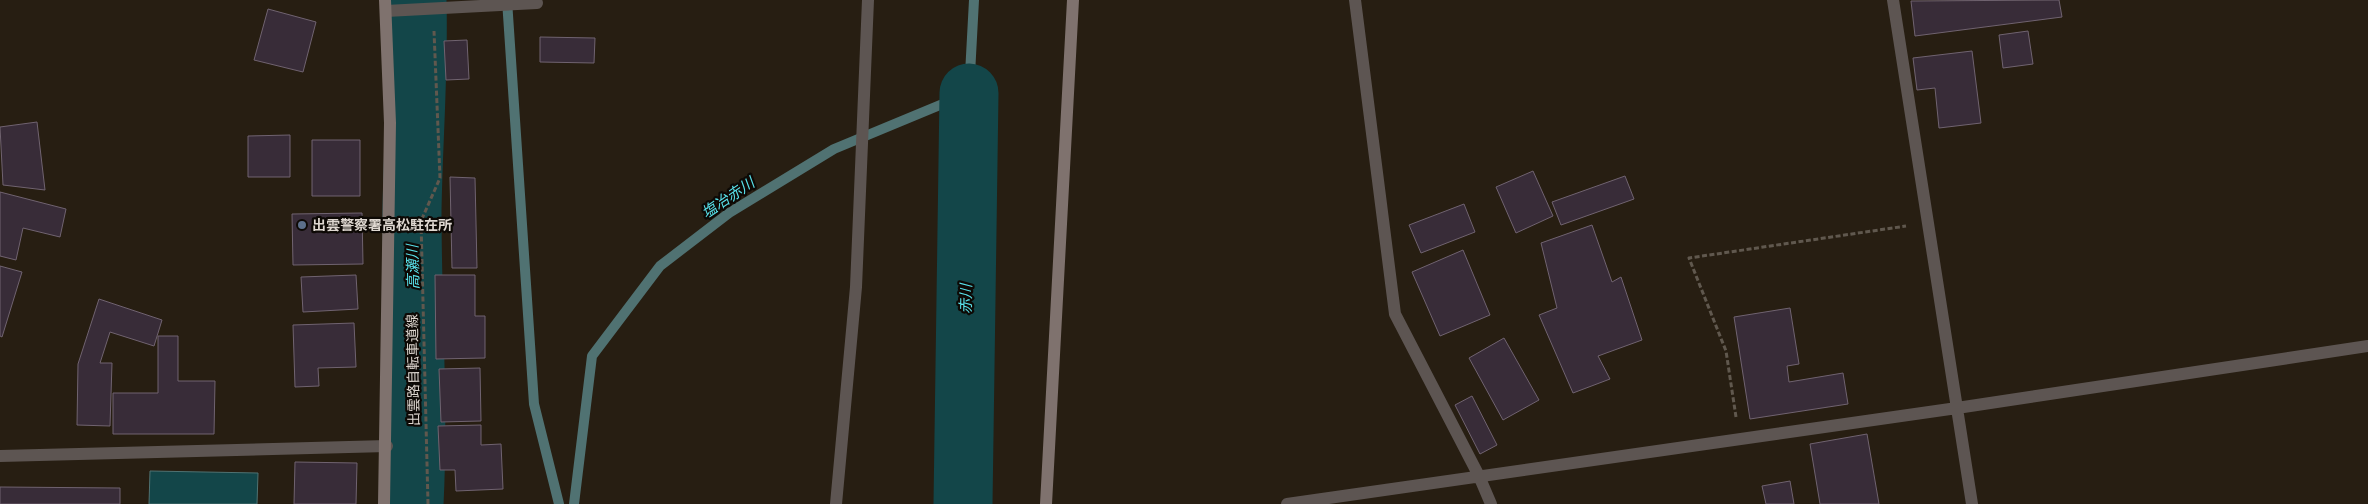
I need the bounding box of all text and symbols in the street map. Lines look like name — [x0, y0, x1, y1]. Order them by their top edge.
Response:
water label: 塩冶赤川 — [698, 172, 760, 222]
place label: 出雲警察署高松駐在所 — [312, 216, 452, 234]
marker: 出雲警察署高松駐在所 — [296, 219, 308, 231]
water label: 高瀬川 — [403, 242, 422, 290]
water label: 赤川 — [956, 282, 975, 314]
street label: 出雲路自転車道線 — [403, 314, 423, 426]

